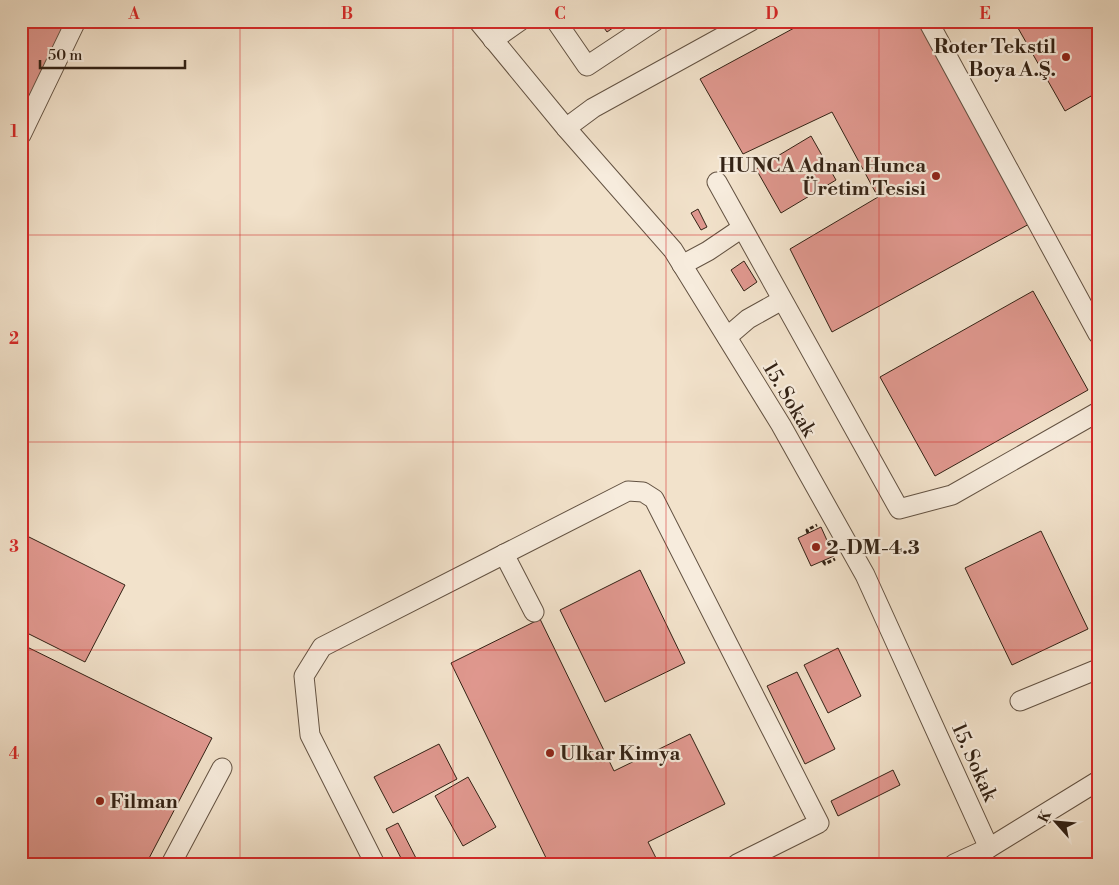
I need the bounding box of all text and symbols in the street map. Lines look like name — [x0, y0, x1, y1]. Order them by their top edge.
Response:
text: A — [127, 4, 140, 24]
text: B — [341, 4, 353, 24]
text: C — [554, 4, 566, 24]
text: D — [766, 4, 779, 24]
text: E — [979, 4, 991, 24]
place label: Roter Tekstil Boya A.Ş. — [934, 35, 1056, 83]
scale bar — [40, 38, 185, 70]
text: 50 m — [48, 46, 82, 65]
marker: Roter Tekstil Boya A.Ş. — [1060, 51, 1072, 63]
text: 1 — [10, 122, 18, 142]
place label: HUNCA Adnan Hunca Üretim Tesisi — [719, 154, 927, 202]
marker: HUNCA Adnan Hunca Üretim Tesisi — [930, 170, 942, 182]
text: 2 — [9, 329, 19, 349]
street label: 15. Sokak — [757, 358, 822, 443]
place label: 2-DM-4.3 — [826, 536, 920, 561]
text: 3 — [9, 537, 19, 557]
marker: 2-DM-4.3 — [810, 541, 822, 553]
street label: 15. Sokak — [945, 720, 1002, 807]
place label: Ulkar Kimya — [560, 742, 680, 767]
text: 4 — [9, 744, 20, 764]
marker: Ulkar Kimya — [544, 747, 556, 759]
place label: Filman — [110, 790, 178, 815]
marker: Filman — [94, 795, 106, 807]
north arrow — [1032, 798, 1082, 848]
text: K — [1035, 807, 1056, 826]

